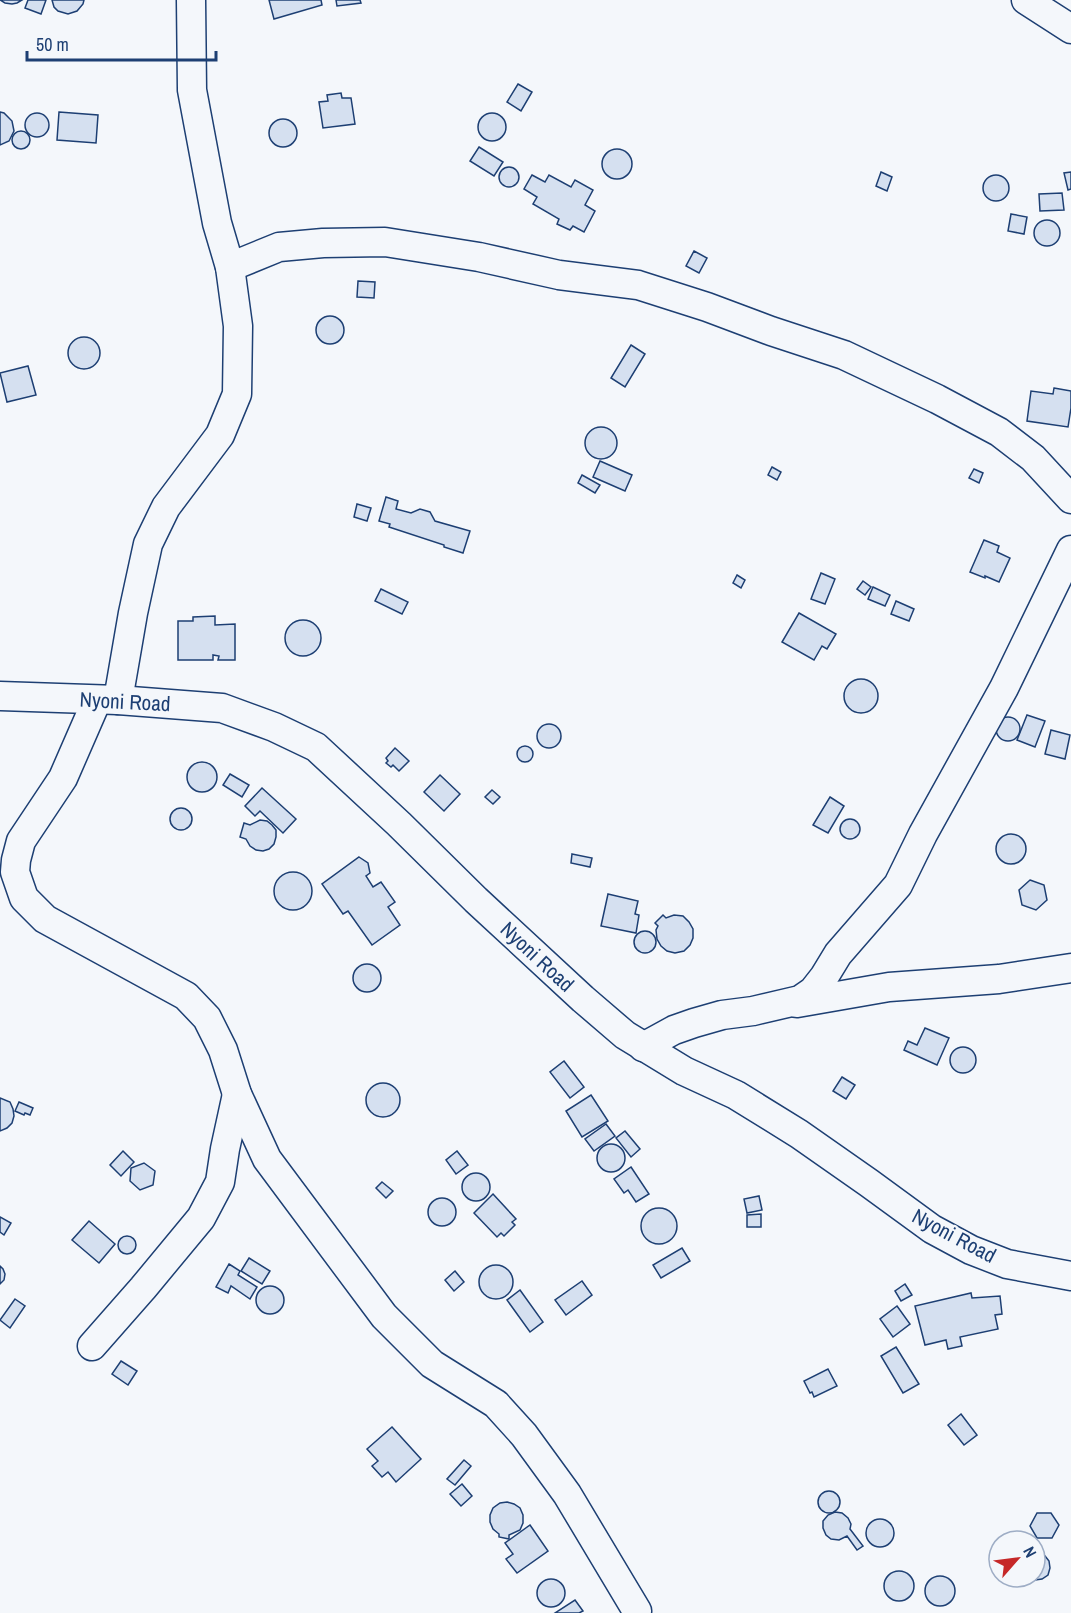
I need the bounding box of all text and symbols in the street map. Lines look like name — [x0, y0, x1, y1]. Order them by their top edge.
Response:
scale bar — [27, 24, 216, 62]
text: 50 m — [36, 32, 69, 57]
street label: Nyoni Road — [79, 685, 171, 718]
street label: Nyoni Road — [494, 915, 580, 998]
street label: Nyoni Road — [907, 1201, 1001, 1270]
north arrow — [987, 1529, 1047, 1589]
text: N — [1018, 1543, 1042, 1561]

